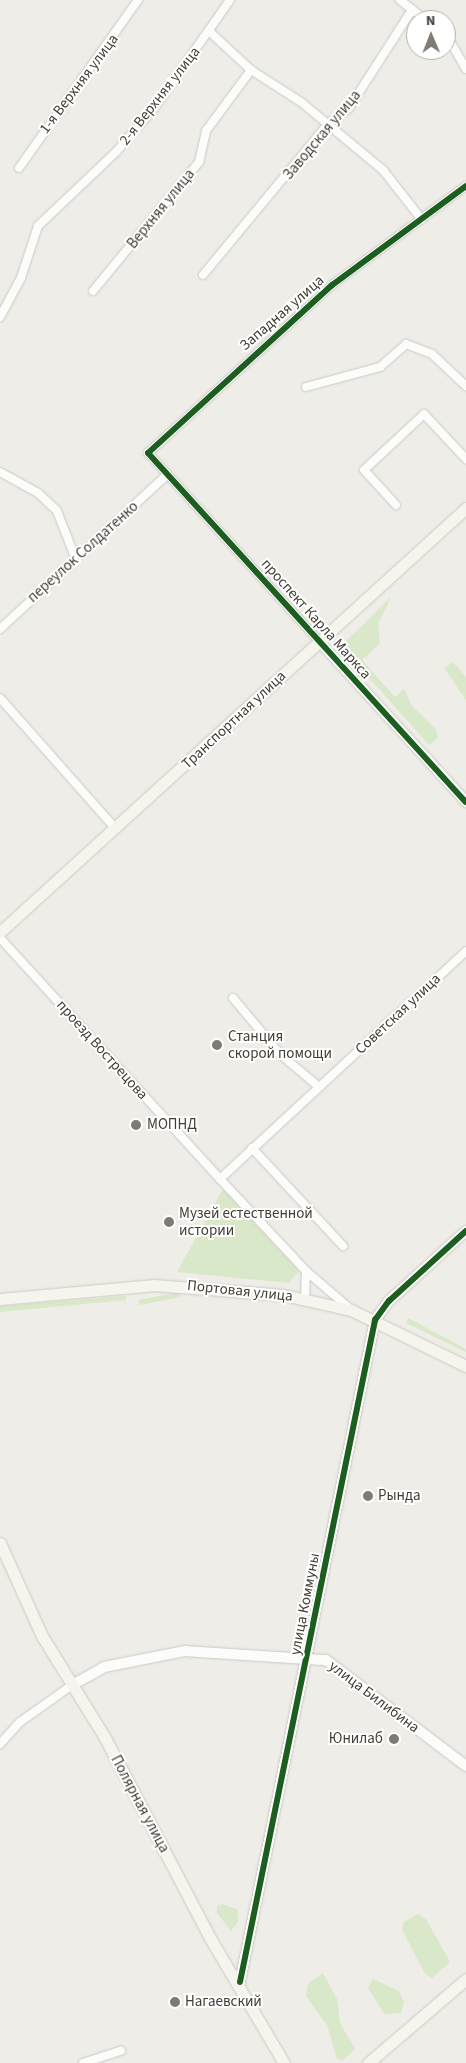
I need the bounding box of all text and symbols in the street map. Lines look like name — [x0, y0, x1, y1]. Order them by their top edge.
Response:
north arrow — [406, 10, 456, 60]
text: N — [426, 11, 436, 31]
street label: 1-я Верхняя улица — [36, 31, 122, 137]
street label: 2-я Верхняя улица — [116, 43, 204, 149]
street label: Заводская улица — [279, 87, 365, 183]
street label: Верхняя улица — [123, 166, 199, 252]
street label: Западная улица — [236, 272, 328, 354]
street label: переулок Солдатенко — [24, 497, 142, 607]
street label: проспект Карла Маркса — [257, 555, 375, 683]
street label: Транспортная улица — [178, 667, 290, 773]
street label: Советская улица — [352, 970, 444, 1058]
street label: проезд Вострецова — [52, 996, 152, 1104]
place label: Станция скорой помощи — [228, 1027, 332, 1062]
marker: Станция скорой помощи — [210, 1038, 224, 1052]
place label: МОПНД — [147, 1116, 197, 1134]
marker: МОПНД — [129, 1118, 143, 1132]
place label: Музей естественной истории — [179, 1204, 313, 1239]
marker: Музей естественной истории — [163, 1216, 175, 1228]
street label: Портовая улица — [186, 1277, 294, 1305]
place label: Рында — [378, 1487, 421, 1505]
marker: Рында — [362, 1490, 374, 1502]
street label: улица Коммуны — [286, 1551, 324, 1657]
street label: улица Билибина — [325, 1657, 423, 1737]
place label: Юнилаб — [329, 1730, 383, 1748]
marker: Юнилаб — [387, 1732, 401, 1746]
street label: Полярная улица — [107, 1752, 173, 1856]
place label: Нагаевский — [185, 1993, 262, 2011]
marker: Нагаевский — [169, 1996, 181, 2008]

